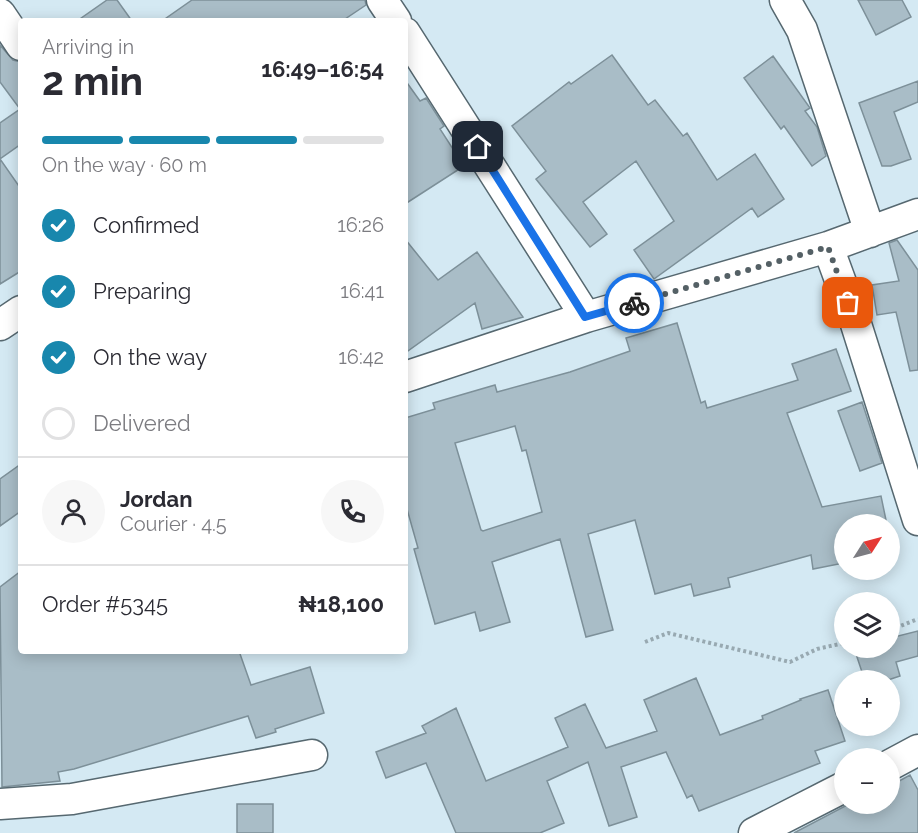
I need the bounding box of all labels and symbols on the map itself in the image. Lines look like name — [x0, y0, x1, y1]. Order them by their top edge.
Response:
pin — [452, 121, 503, 172]
courier — [604, 273, 664, 333]
pin — [822, 277, 873, 328]
north arrow — [834, 514, 900, 580]

